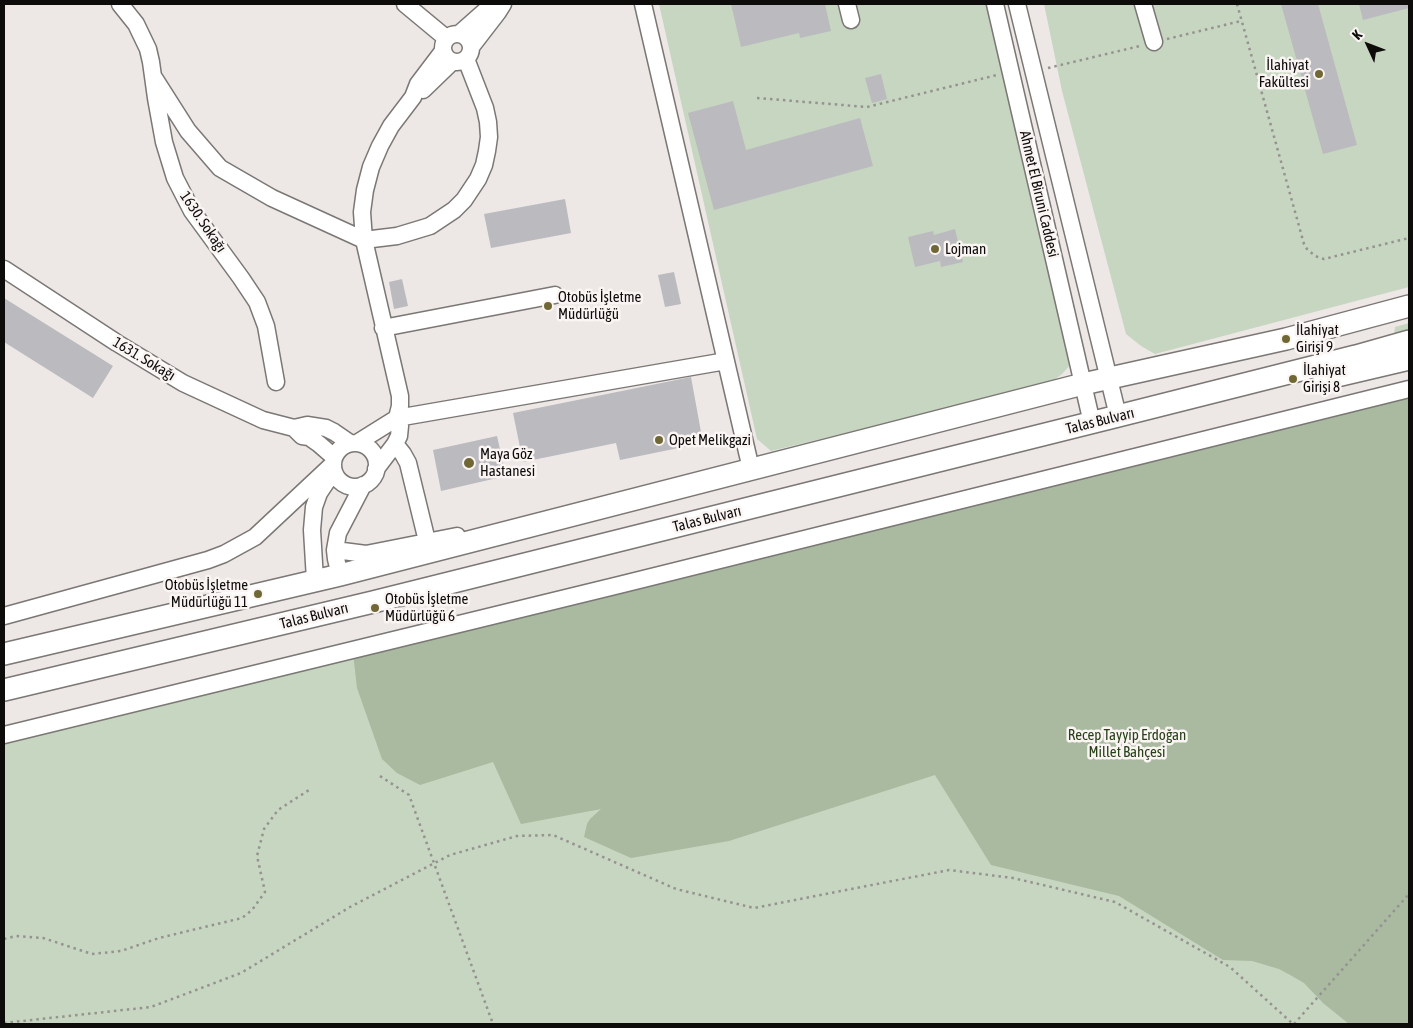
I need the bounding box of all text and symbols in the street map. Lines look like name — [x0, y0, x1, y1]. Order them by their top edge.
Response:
north arrow — [1343, 20, 1393, 70]
text: K — [1349, 27, 1365, 43]
place label: İlahiyat Fakültesi — [1259, 56, 1309, 91]
marker: İlahiyat Fakültesi — [1313, 68, 1325, 80]
street label: Ahmet El Biruni Caddesi — [1016, 129, 1062, 259]
street label: 1630. Sokağı — [176, 188, 230, 256]
place label: Lojman — [945, 240, 986, 258]
marker: Lojman — [929, 243, 941, 255]
place label: Otobüs İşletme Müdürlüğü — [558, 288, 641, 323]
marker: Otobüs İşletme Müdürlüğü — [542, 300, 554, 312]
place label: İlahiyat Girişi 9 — [1296, 321, 1339, 356]
street label: 1631. Sokağı — [109, 333, 179, 385]
marker: İlahiyat Girişi 9 — [1280, 333, 1292, 345]
place label: İlahiyat Girişi 8 — [1303, 361, 1346, 396]
marker: İlahiyat Girişi 8 — [1287, 373, 1299, 385]
street label: Talas Bulvarı — [1064, 404, 1136, 438]
place label: Opet Melikgazi — [669, 431, 751, 449]
marker: Opet Melikgazi — [653, 434, 665, 446]
place label: Maya Göz Hastanesi — [480, 445, 535, 480]
marker: Maya Göz Hastanesi — [462, 456, 476, 470]
street label: Talas Bulvarı — [671, 502, 743, 536]
place label: Otobüs İşletme Müdürlüğü 11 — [165, 576, 248, 611]
marker: Otobüs İşletme Müdürlüğü 11 — [252, 588, 264, 600]
place label: Otobüs İşletme Müdürlüğü 6 — [385, 590, 468, 625]
street label: Talas Bulvarı — [278, 599, 350, 633]
marker: Otobüs İşletme Müdürlüğü 6 — [369, 602, 381, 614]
park label: Recep Tayyip Erdoğan Millet Bahçesi — [1068, 726, 1186, 761]

